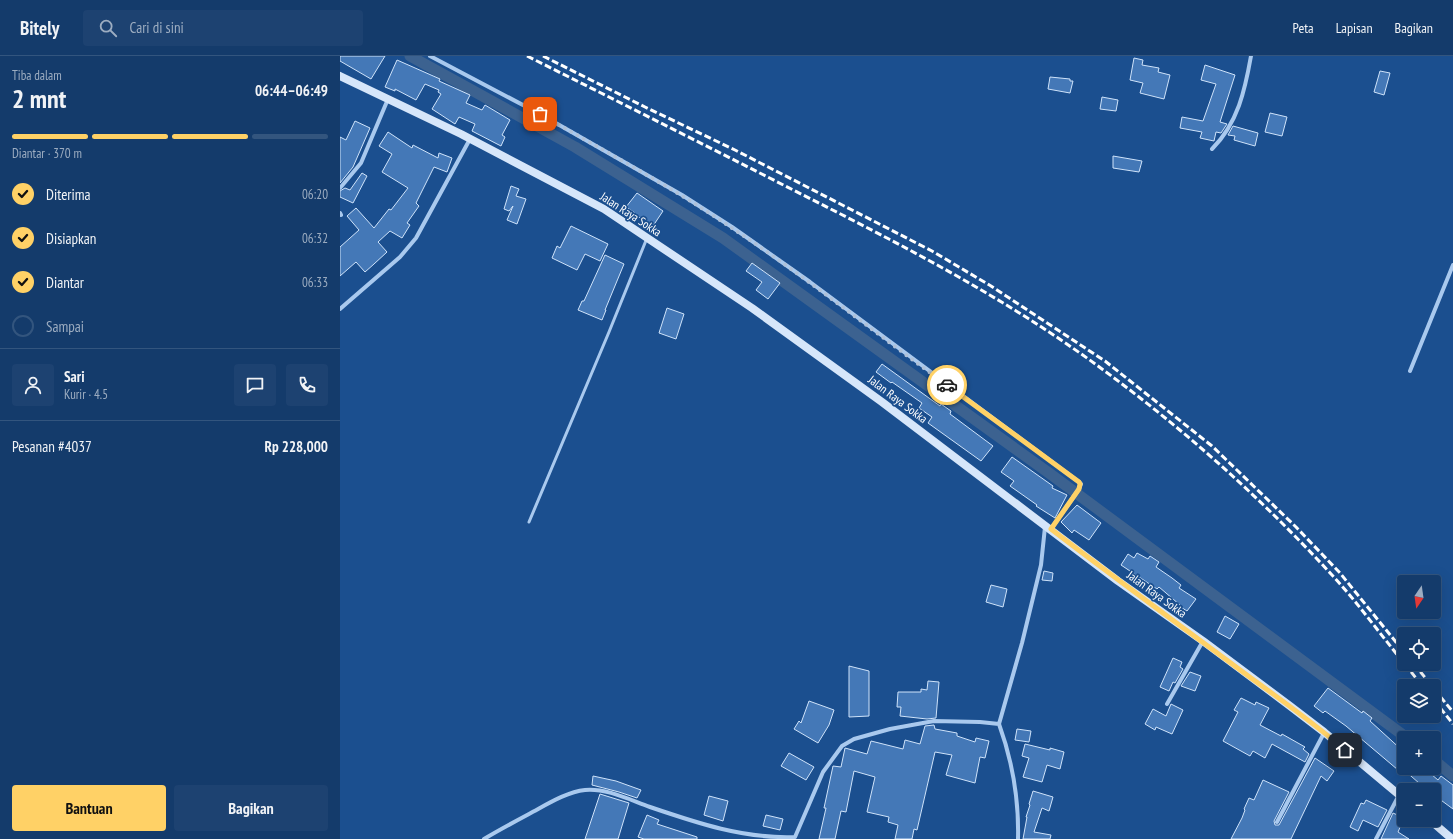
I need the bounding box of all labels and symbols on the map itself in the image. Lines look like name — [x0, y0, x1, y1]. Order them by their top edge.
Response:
pin — [523, 97, 557, 131]
street label: Jalan Raya Sokka — [597, 188, 665, 239]
courier — [927, 365, 967, 405]
street label: Jalan Raya Sokka — [865, 371, 931, 426]
street label: Jalan Raya Sokka — [1123, 567, 1190, 621]
north arrow — [1397, 575, 1441, 619]
pin — [1328, 733, 1362, 767]

